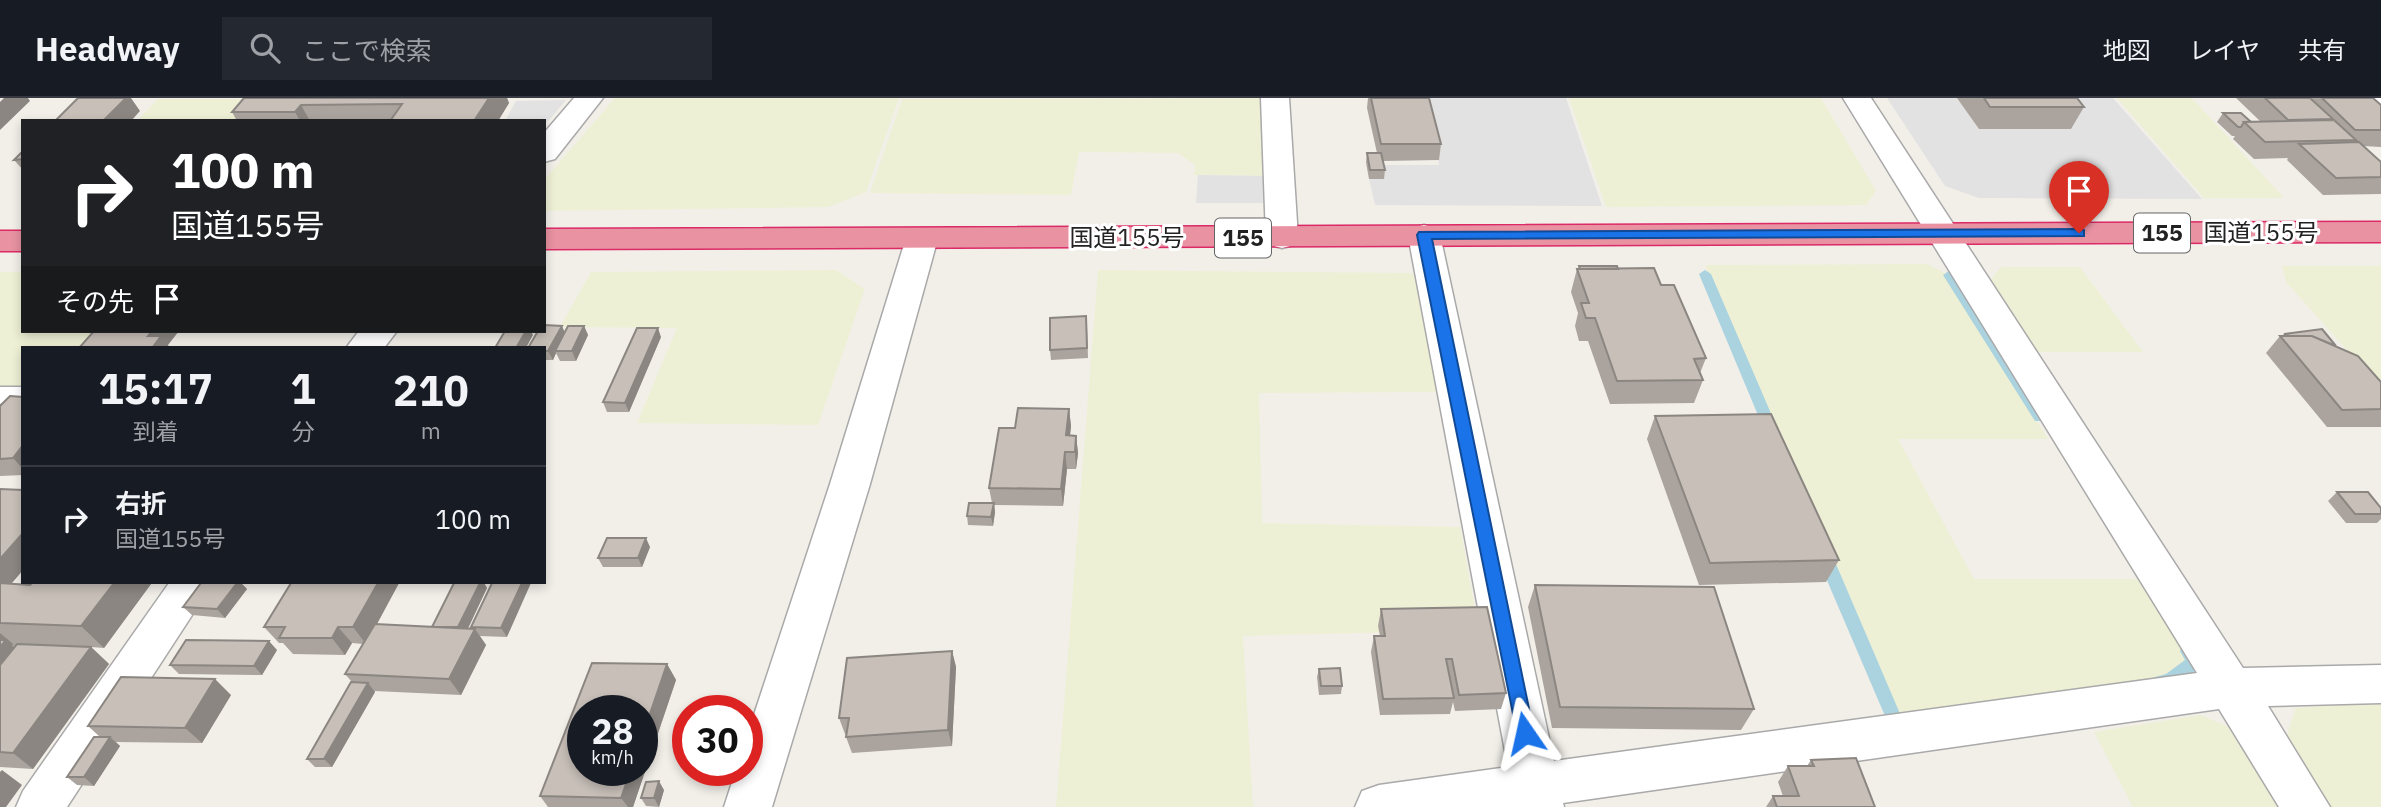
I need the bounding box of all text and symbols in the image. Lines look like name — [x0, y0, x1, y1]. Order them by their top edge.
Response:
search box — [222, 17, 712, 80]
text: Headway — [35, 27, 180, 70]
icon: search — [246, 29, 284, 67]
text: ここで検索 — [302, 33, 432, 67]
text: 地図 — [2103, 34, 2151, 66]
text: レイヤ — [2189, 34, 2260, 66]
text: 共有 — [2298, 34, 2346, 66]
text: 100 m — [171, 138, 315, 201]
icon: right — [56, 147, 147, 238]
pin — [2049, 161, 2109, 233]
icon: arrive — [2060, 172, 2098, 210]
text: 国道155号 — [171, 204, 325, 246]
road number: 155 — [2134, 214, 2190, 252]
street label: 国道155号 — [2203, 216, 2319, 248]
road number: 155 — [1215, 218, 1271, 258]
street label: 国道155号 — [1069, 221, 1185, 253]
icon: arrive — [148, 280, 186, 318]
text: その先 — [56, 284, 134, 318]
text: 15:17 — [98, 361, 213, 416]
text: 1 — [290, 361, 316, 416]
text: 210 — [393, 363, 469, 418]
text: m — [421, 415, 441, 445]
text: 到着 — [133, 416, 179, 446]
text: 分 — [292, 416, 315, 446]
text: 右折 — [115, 486, 167, 520]
icon: right — [56, 500, 94, 538]
text: 100 m — [435, 502, 511, 536]
text: 国道155号 — [115, 523, 225, 553]
speed limit sign: 30 — [672, 695, 763, 786]
position arrow — [1488, 696, 1562, 770]
text: 28 — [591, 708, 634, 754]
text: km/h — [591, 746, 634, 769]

